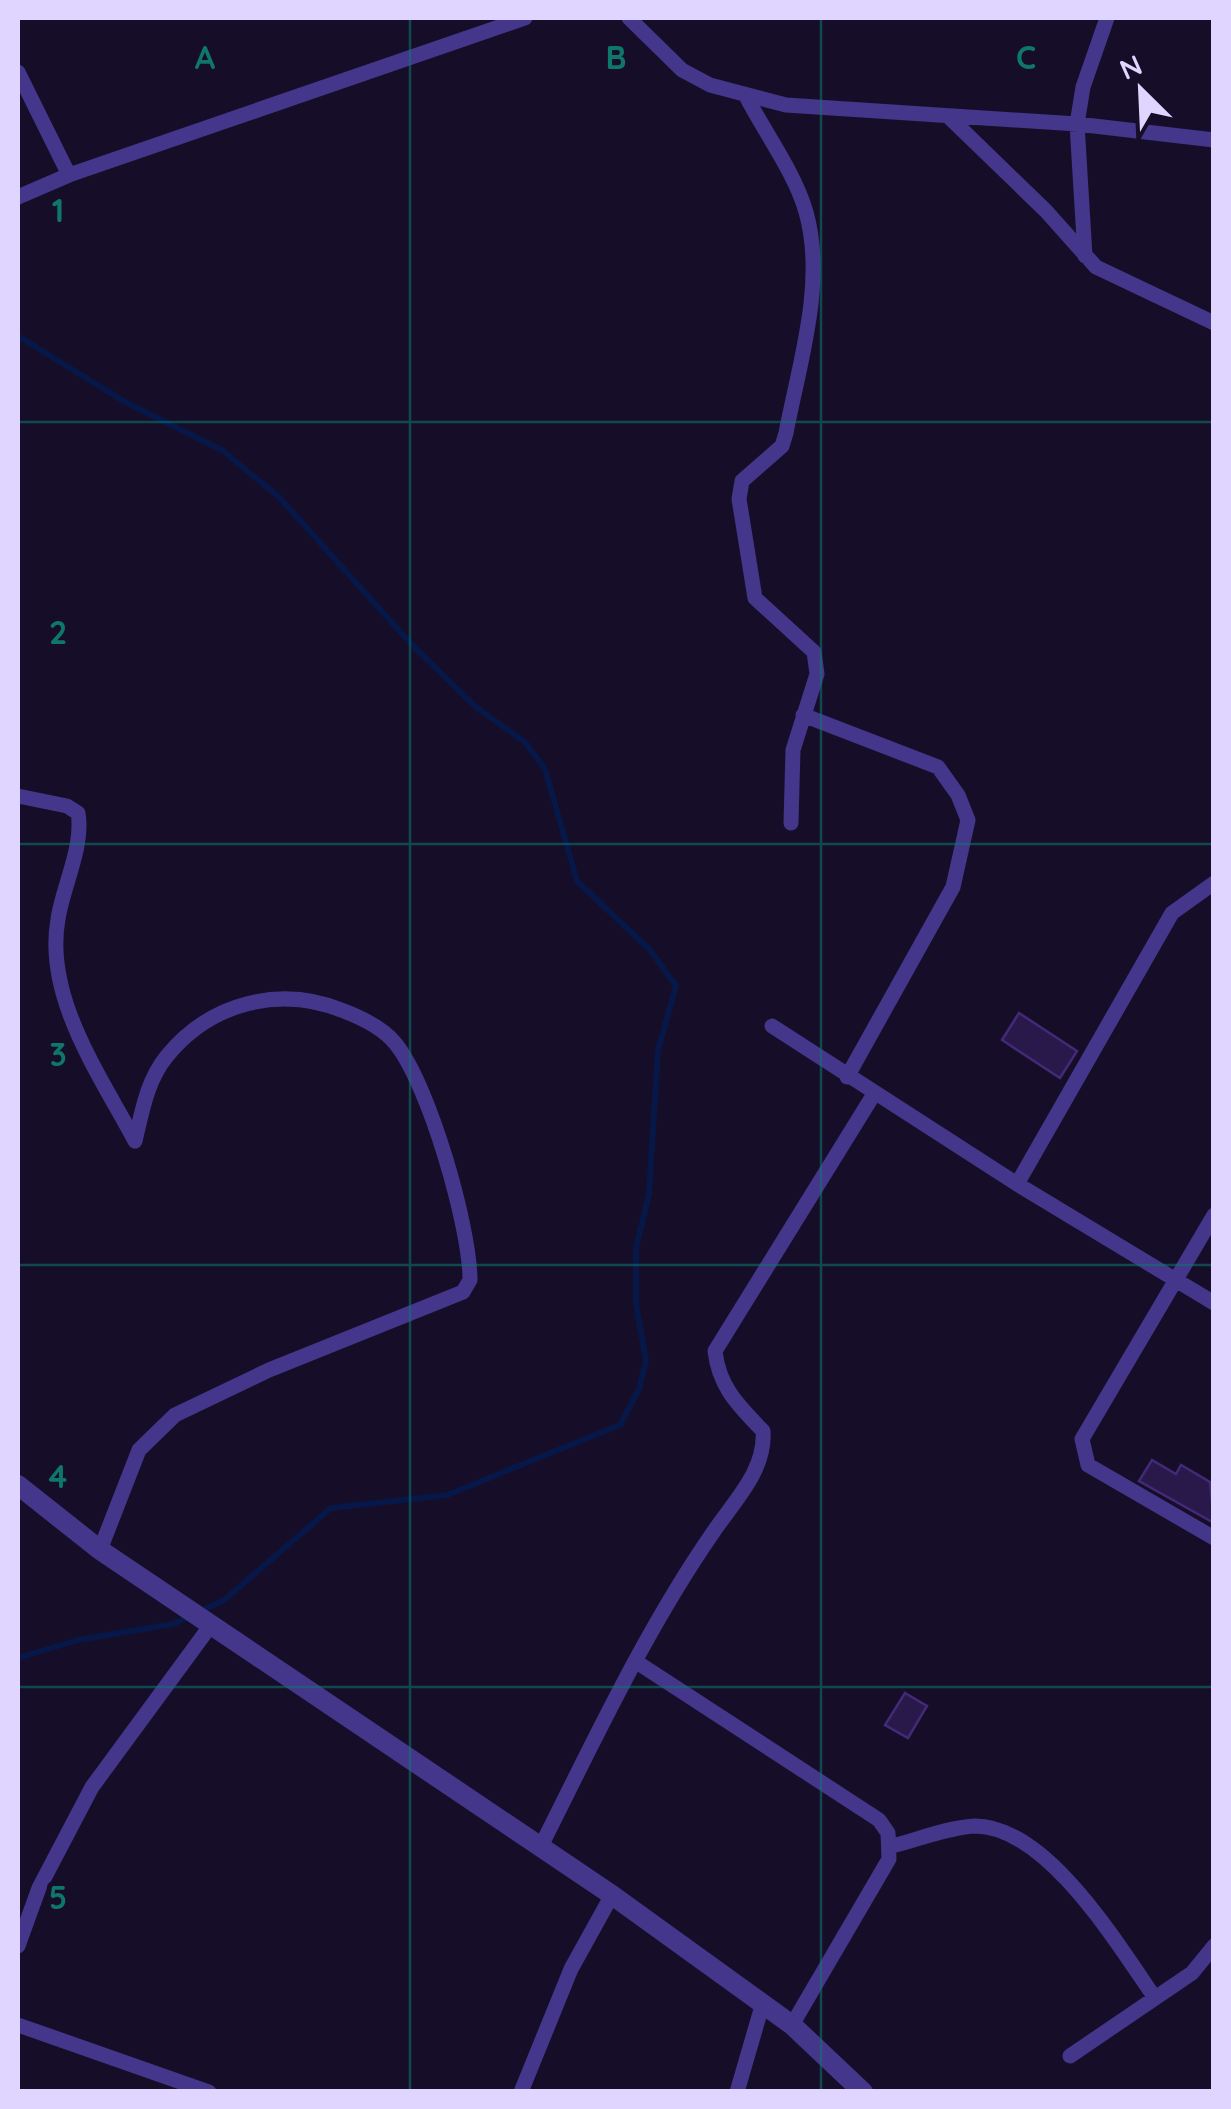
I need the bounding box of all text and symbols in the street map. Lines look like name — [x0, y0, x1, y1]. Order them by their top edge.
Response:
text: A — [195, 37, 216, 77]
text: B — [606, 37, 626, 77]
text: C — [1016, 37, 1036, 77]
north arrow — [1091, 40, 1191, 140]
text: N — [1114, 47, 1147, 87]
text: 1 — [52, 190, 64, 230]
text: 2 — [49, 612, 67, 652]
text: 3 — [49, 1034, 67, 1074]
text: 4 — [49, 1456, 68, 1496]
text: 5 — [49, 1877, 67, 1917]

